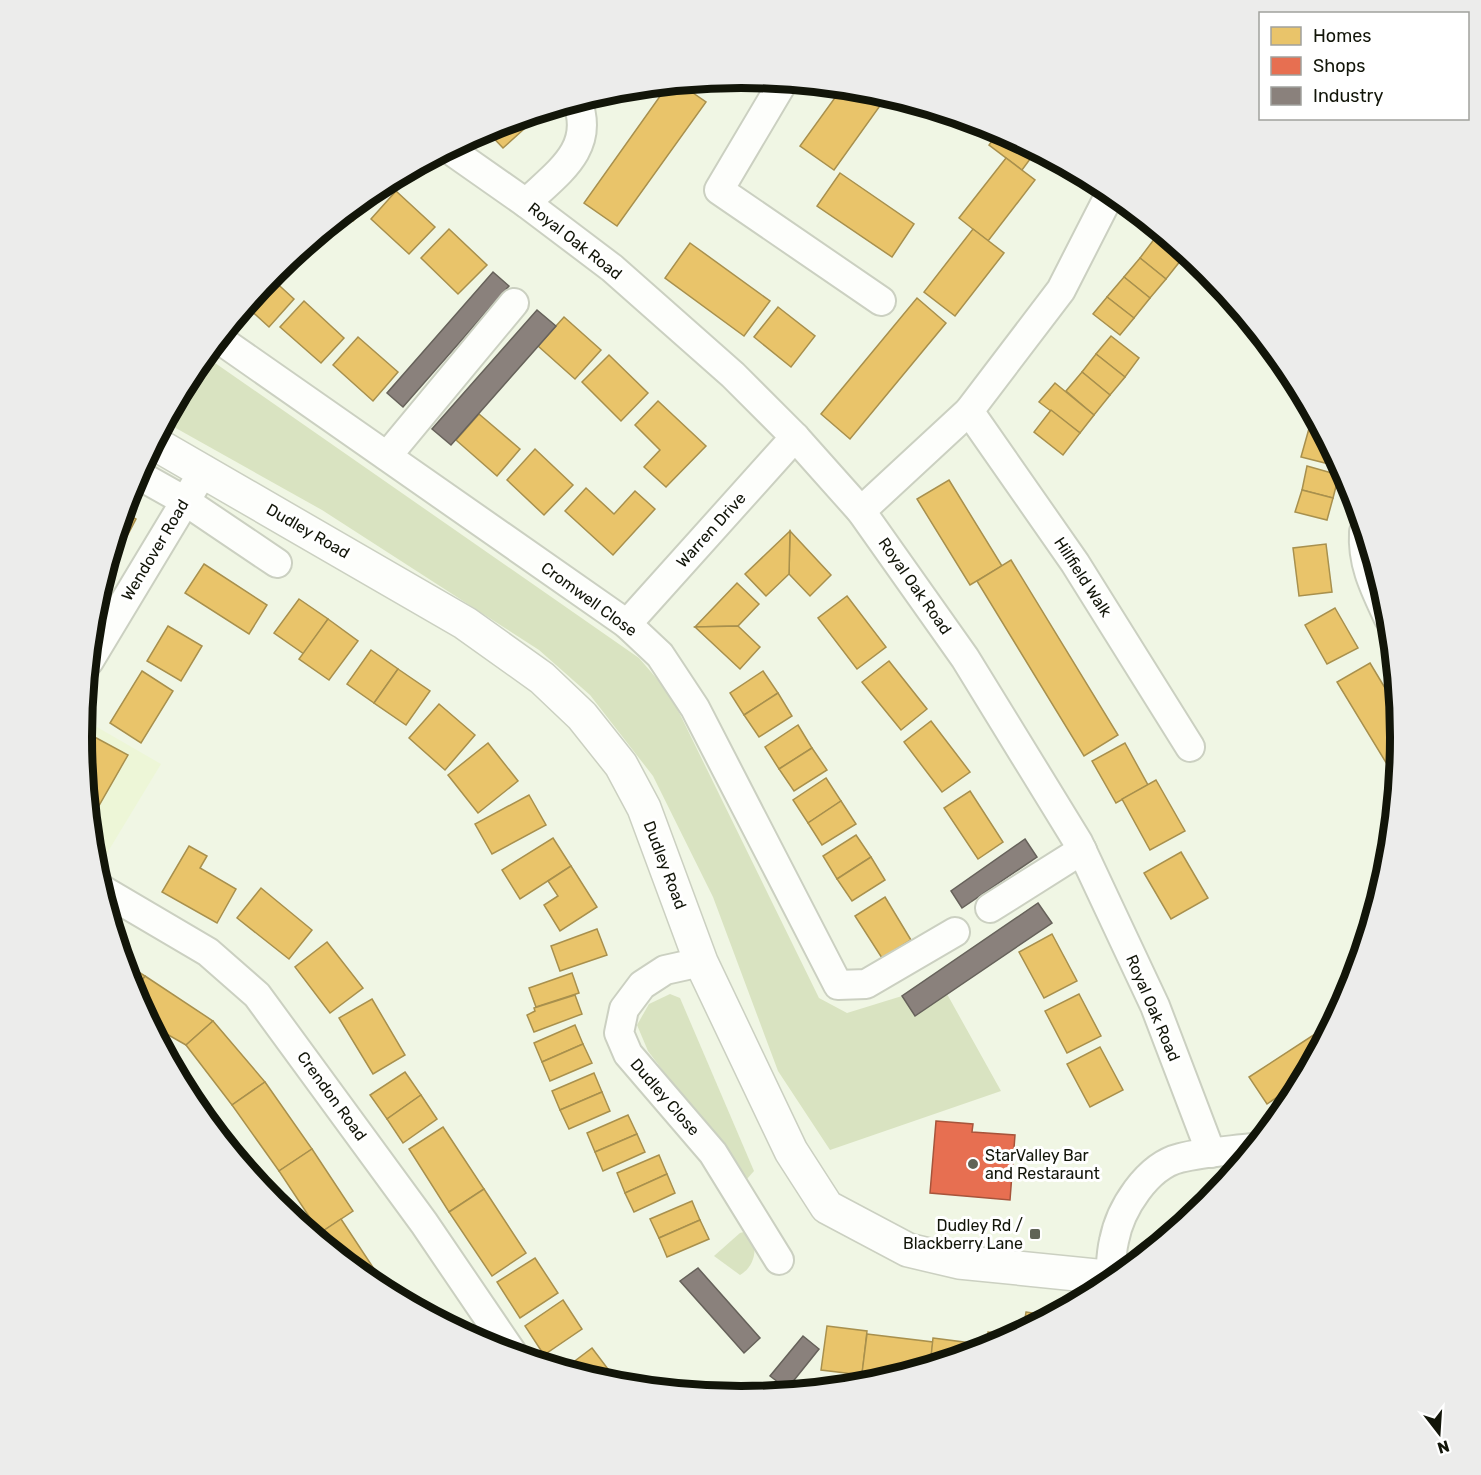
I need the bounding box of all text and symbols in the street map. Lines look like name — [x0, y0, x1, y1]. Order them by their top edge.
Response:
legend — [1259, 12, 1469, 120]
text: Homes — [1313, 25, 1371, 47]
text: Shops — [1313, 55, 1365, 77]
text: Industry — [1313, 85, 1383, 107]
street label: Royal Oak Road — [524, 198, 626, 284]
street label: Warren Drive — [672, 489, 750, 571]
street label: Wendover Road — [117, 496, 193, 604]
street label: Dudley Road — [263, 500, 353, 562]
street label: Royal Oak Road — [875, 534, 955, 638]
street label: Hillfield Walk — [1050, 534, 1116, 621]
street label: Cromwell Close — [537, 558, 641, 640]
street label: Dudley Road — [639, 818, 691, 912]
street label: Royal Oak Road — [1122, 952, 1184, 1064]
street label: Crendon Road — [293, 1048, 371, 1144]
street label: Dudley Close — [626, 1055, 704, 1139]
place label: StarValley Bar and Restaraunt — [985, 1146, 1100, 1183]
marker: StarValley Bar and Restaraunt — [966, 1157, 980, 1171]
place label: Dudley Rd / Blackberry Lane — [903, 1216, 1023, 1253]
marker: Dudley Rd / Blackberry Lane — [1028, 1227, 1042, 1241]
north arrow — [1409, 1403, 1469, 1463]
text: N — [1435, 1436, 1452, 1458]

